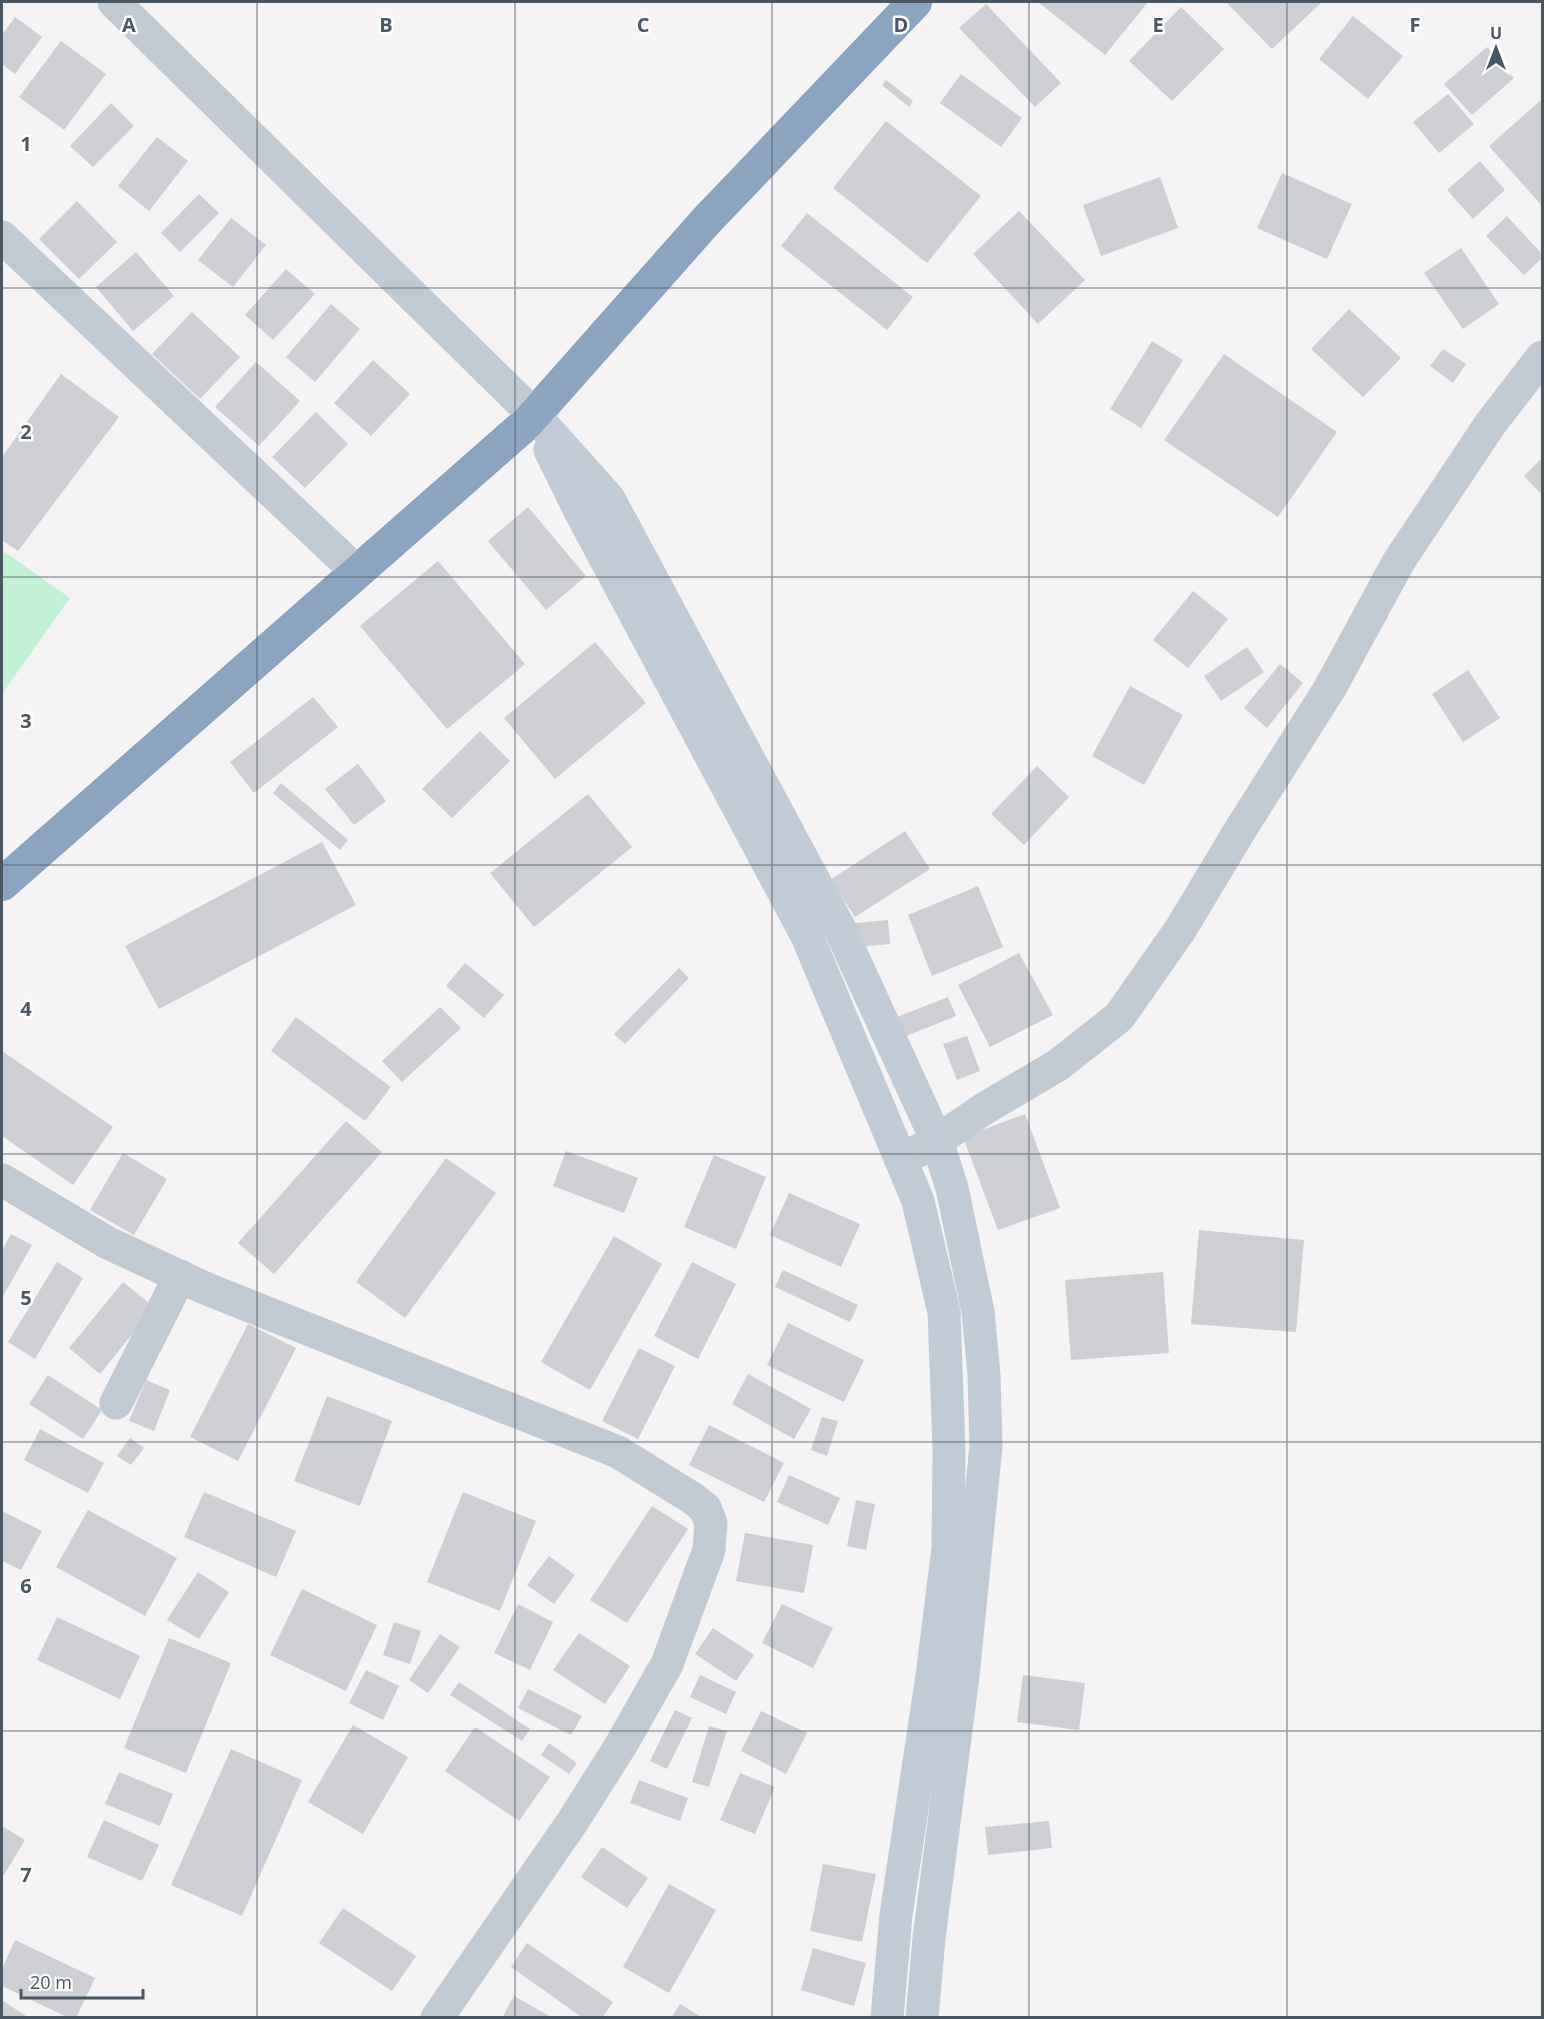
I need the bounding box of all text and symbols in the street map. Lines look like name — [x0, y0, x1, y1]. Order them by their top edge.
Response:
text: A — [122, 11, 136, 38]
text: B — [379, 11, 393, 38]
text: C — [637, 11, 650, 38]
text: D — [894, 11, 908, 38]
text: E — [1152, 11, 1164, 38]
text: F — [1410, 11, 1420, 38]
north arrow — [1466, 18, 1526, 78]
text: U — [1490, 22, 1502, 44]
text: 1 — [20, 130, 32, 157]
text: 2 — [20, 418, 32, 445]
text: 3 — [20, 707, 32, 734]
text: 4 — [20, 995, 32, 1022]
text: 5 — [20, 1284, 32, 1311]
text: 6 — [20, 1572, 32, 1599]
text: 7 — [20, 1861, 32, 1888]
scale bar — [21, 1962, 142, 2000]
text: 20 m — [30, 1970, 72, 1994]

